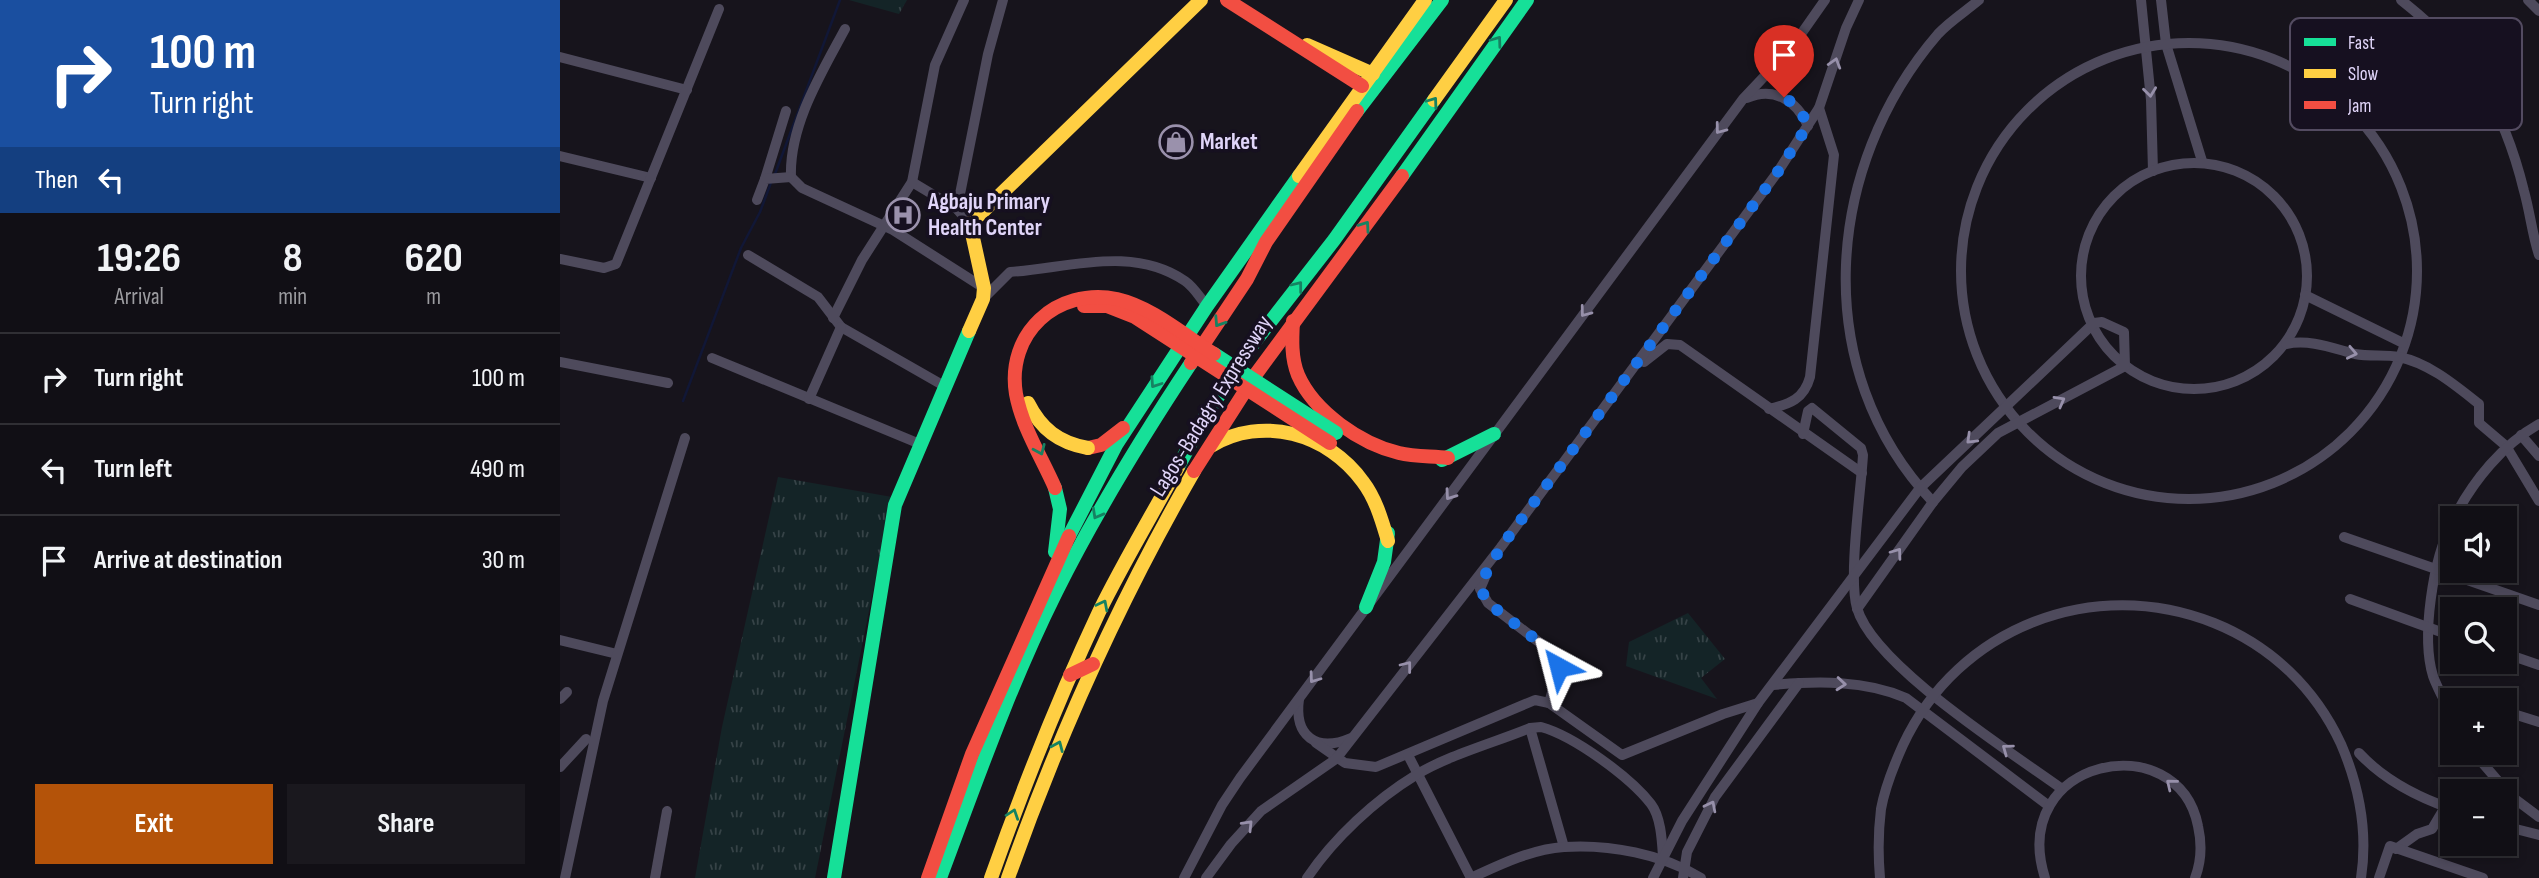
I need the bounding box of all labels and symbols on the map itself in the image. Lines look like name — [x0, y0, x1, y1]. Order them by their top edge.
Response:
legend — [2290, 18, 2522, 130]
pin — [1754, 25, 1814, 97]
text: Fast — [2348, 32, 2375, 55]
one-way arrow — [1489, 36, 1501, 49]
one-way arrow — [1827, 57, 1842, 69]
text: Slow — [2348, 63, 2378, 86]
one-way arrow — [2142, 86, 2157, 98]
text: Jam — [2347, 95, 2371, 118]
one-way arrow — [1424, 97, 1437, 110]
one-way arrow — [1716, 121, 1729, 134]
shop icon: Market — [1157, 123, 1195, 161]
place label: Market — [1200, 128, 1258, 156]
place label: Agbaju Primary Health Center — [927, 188, 1051, 242]
hospital icon: Agbaju Primary Health Center — [884, 196, 922, 234]
one-way arrow — [1357, 221, 1369, 234]
one-way arrow — [1289, 281, 1302, 293]
one-way arrow — [1580, 304, 1593, 317]
street label: Lagos-Badagry Expressway — [1144, 310, 1278, 502]
one-way arrow — [1214, 314, 1227, 327]
one-way arrow — [2346, 344, 2358, 359]
one-way arrow — [1151, 375, 1163, 388]
one-way arrow — [2052, 396, 2065, 409]
one-way arrow — [1966, 431, 1979, 444]
one-way arrow — [1031, 443, 1045, 455]
one-way arrow — [1446, 487, 1458, 500]
one-way arrow — [1092, 507, 1106, 519]
one-way arrow — [1888, 548, 1901, 561]
one-way arrow — [1095, 600, 1109, 612]
position arrow — [1522, 630, 1596, 704]
one-way arrow — [1399, 661, 1412, 674]
one-way arrow — [1310, 670, 1323, 683]
one-way arrow — [1836, 676, 1847, 691]
one-way arrow — [1050, 740, 1064, 753]
one-way arrow — [2002, 744, 2015, 757]
one-way arrow — [2166, 780, 2179, 792]
one-way arrow — [1702, 801, 1716, 813]
one-way arrow — [1005, 808, 1019, 820]
one-way arrow — [1240, 820, 1253, 833]

